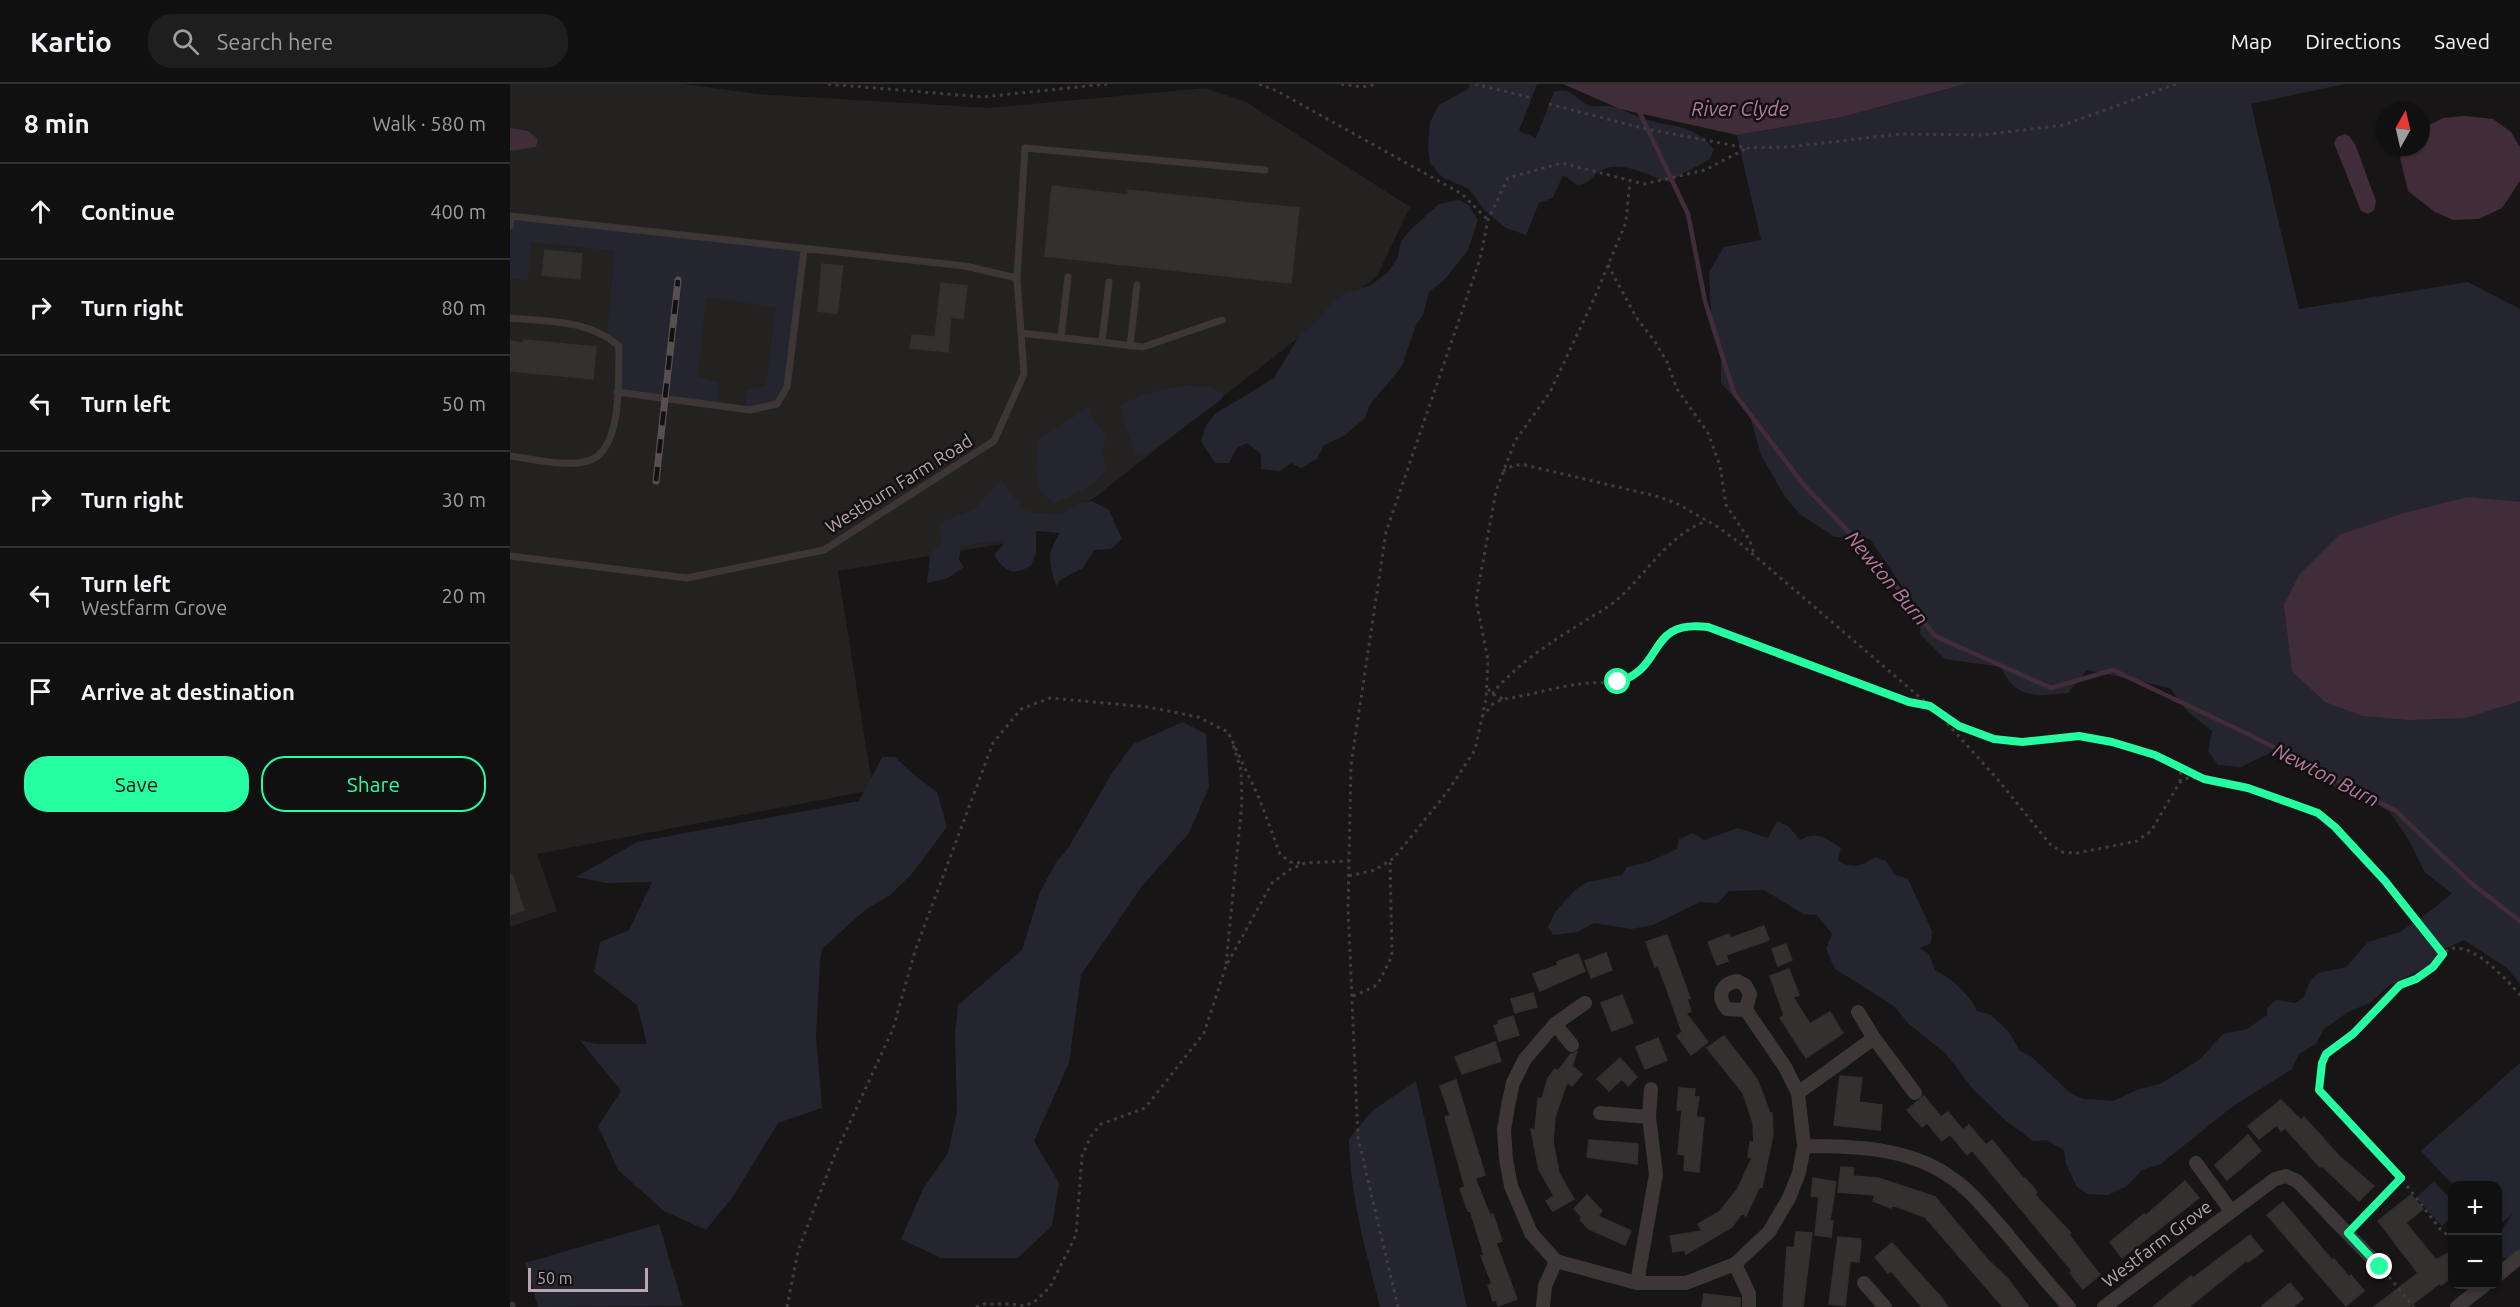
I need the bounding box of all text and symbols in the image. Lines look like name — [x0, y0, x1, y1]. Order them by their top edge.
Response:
search box — [148, 14, 568, 68]
icon: search — [169, 25, 202, 58]
text: Kartio — [30, 26, 112, 57]
text: Search here — [217, 29, 333, 54]
text: Map — [2231, 29, 2272, 53]
text: Directions — [2305, 29, 2401, 53]
text: Saved — [2434, 29, 2490, 53]
water label: River Clyde — [1691, 97, 1789, 120]
north arrow — [2376, 102, 2430, 156]
text: 8 min — [24, 109, 90, 138]
text: Walk · 580 m — [373, 112, 486, 135]
icon: ahead — [24, 195, 57, 228]
text: Continue — [81, 199, 175, 224]
text: 400 m — [430, 200, 486, 223]
icon: right — [24, 291, 57, 324]
text: Turn right — [81, 295, 183, 320]
text: 80 m — [442, 296, 486, 319]
icon: left — [24, 387, 57, 420]
text: Turn left — [81, 391, 171, 416]
text: 50 m — [442, 392, 486, 415]
street label: Westburn Farm Road — [821, 430, 976, 536]
icon: right — [24, 483, 57, 516]
text: Turn right — [81, 487, 183, 512]
text: 30 m — [442, 488, 486, 511]
water label: Newton Burn — [1841, 526, 1933, 629]
text: Turn left — [81, 571, 171, 596]
icon: left — [24, 579, 57, 612]
text: 20 m — [442, 584, 486, 607]
text: Westfarm Grove — [81, 596, 227, 619]
route start — [1604, 668, 1630, 694]
icon: arrive — [24, 675, 57, 708]
text: Arrive at destination — [81, 679, 295, 704]
water label: Newton Burn — [2269, 738, 2383, 811]
button: Save — [24, 756, 249, 812]
button: Share — [261, 756, 486, 812]
map controls — [2448, 1181, 2502, 1289]
button: + — [2448, 1181, 2502, 1235]
street label: Westfarm Grove — [2098, 1196, 2215, 1291]
button: − — [2448, 1235, 2502, 1289]
route end — [2366, 1253, 2392, 1279]
scale bar — [528, 1265, 648, 1292]
text: 50 m — [537, 1269, 573, 1287]

